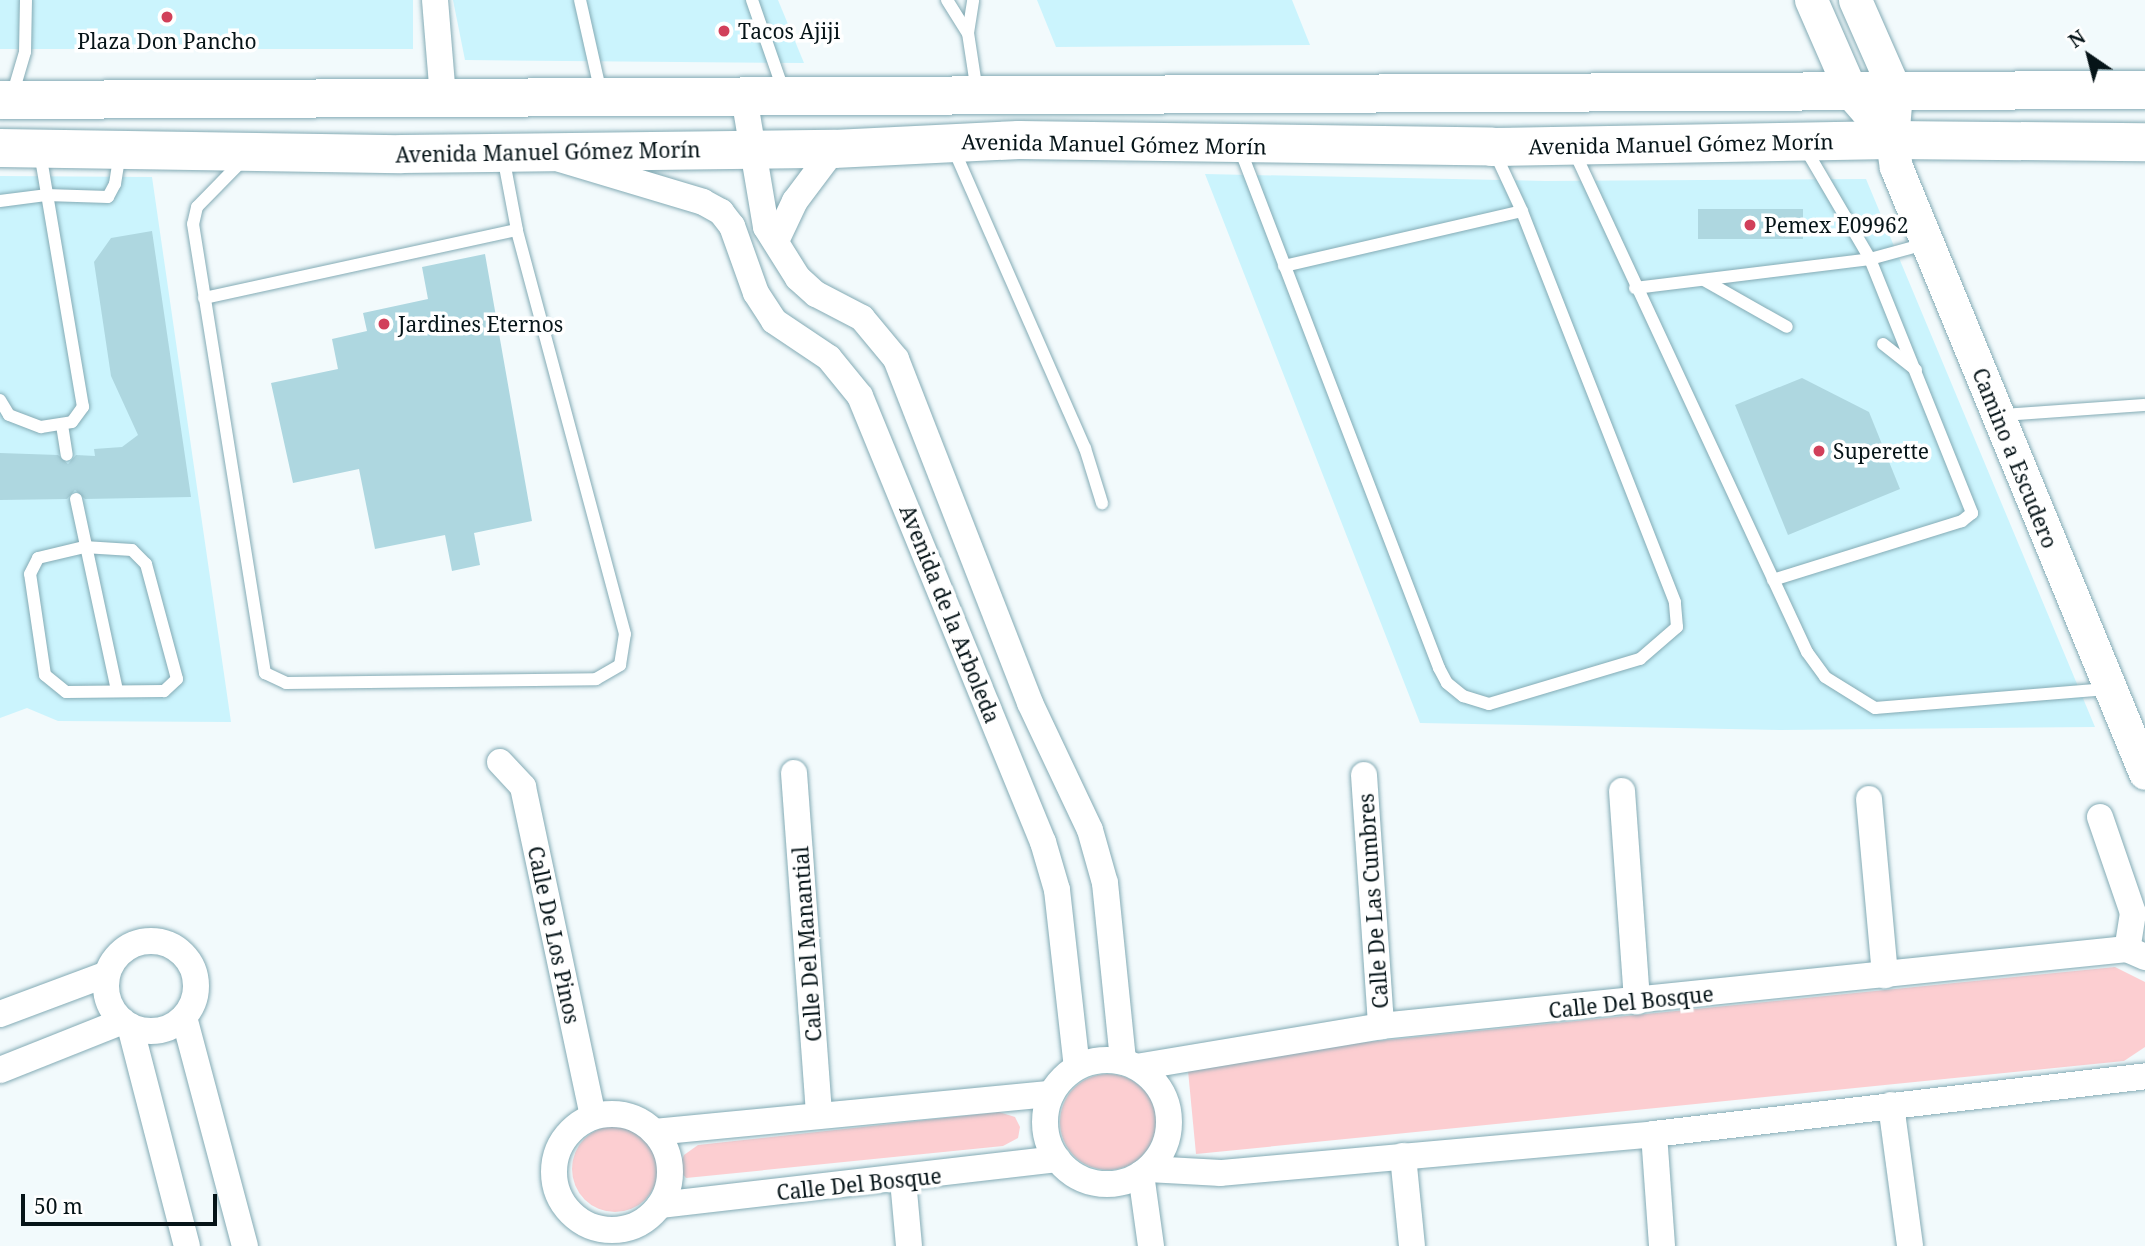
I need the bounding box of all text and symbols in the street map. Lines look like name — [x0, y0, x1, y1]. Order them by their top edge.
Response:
marker: Plaza Don Pancho — [159, 9, 175, 25]
place label: Tacos Ajiji — [738, 18, 840, 44]
north arrow — [2054, 21, 2124, 91]
marker: Tacos Ajiji — [716, 23, 732, 39]
text: N — [2063, 24, 2091, 54]
place label: Plaza Don Pancho — [77, 28, 257, 54]
street label: Avenida Manuel Gómez Morín — [961, 129, 1267, 159]
street label: Avenida Manuel Gómez Morín — [1528, 129, 1834, 159]
street label: Avenida Manuel Gómez Morín — [395, 137, 701, 167]
place label: Pemex E09962 — [1764, 212, 1908, 238]
marker: Pemex E09962 — [1742, 217, 1758, 233]
place label: Jardines Eternos — [398, 311, 563, 337]
marker: Jardines Eternos — [376, 316, 392, 332]
street label: Camino a Escudero — [1967, 364, 2063, 552]
place label: Superette — [1833, 438, 1929, 464]
marker: Superette — [1811, 443, 1827, 459]
street label: Avenida de la Arboleda — [895, 501, 1005, 727]
street label: Calle De Las Cumbres — [1353, 792, 1393, 1010]
street label: Calle De Los Pinos — [523, 844, 585, 1026]
street label: Calle Del Manantial — [788, 845, 826, 1043]
street label: Calle Del Bosque — [1547, 981, 1715, 1023]
street label: Calle Del Bosque — [775, 1163, 943, 1205]
scale bar — [24, 1180, 220, 1224]
text: 50 m — [34, 1192, 83, 1220]

